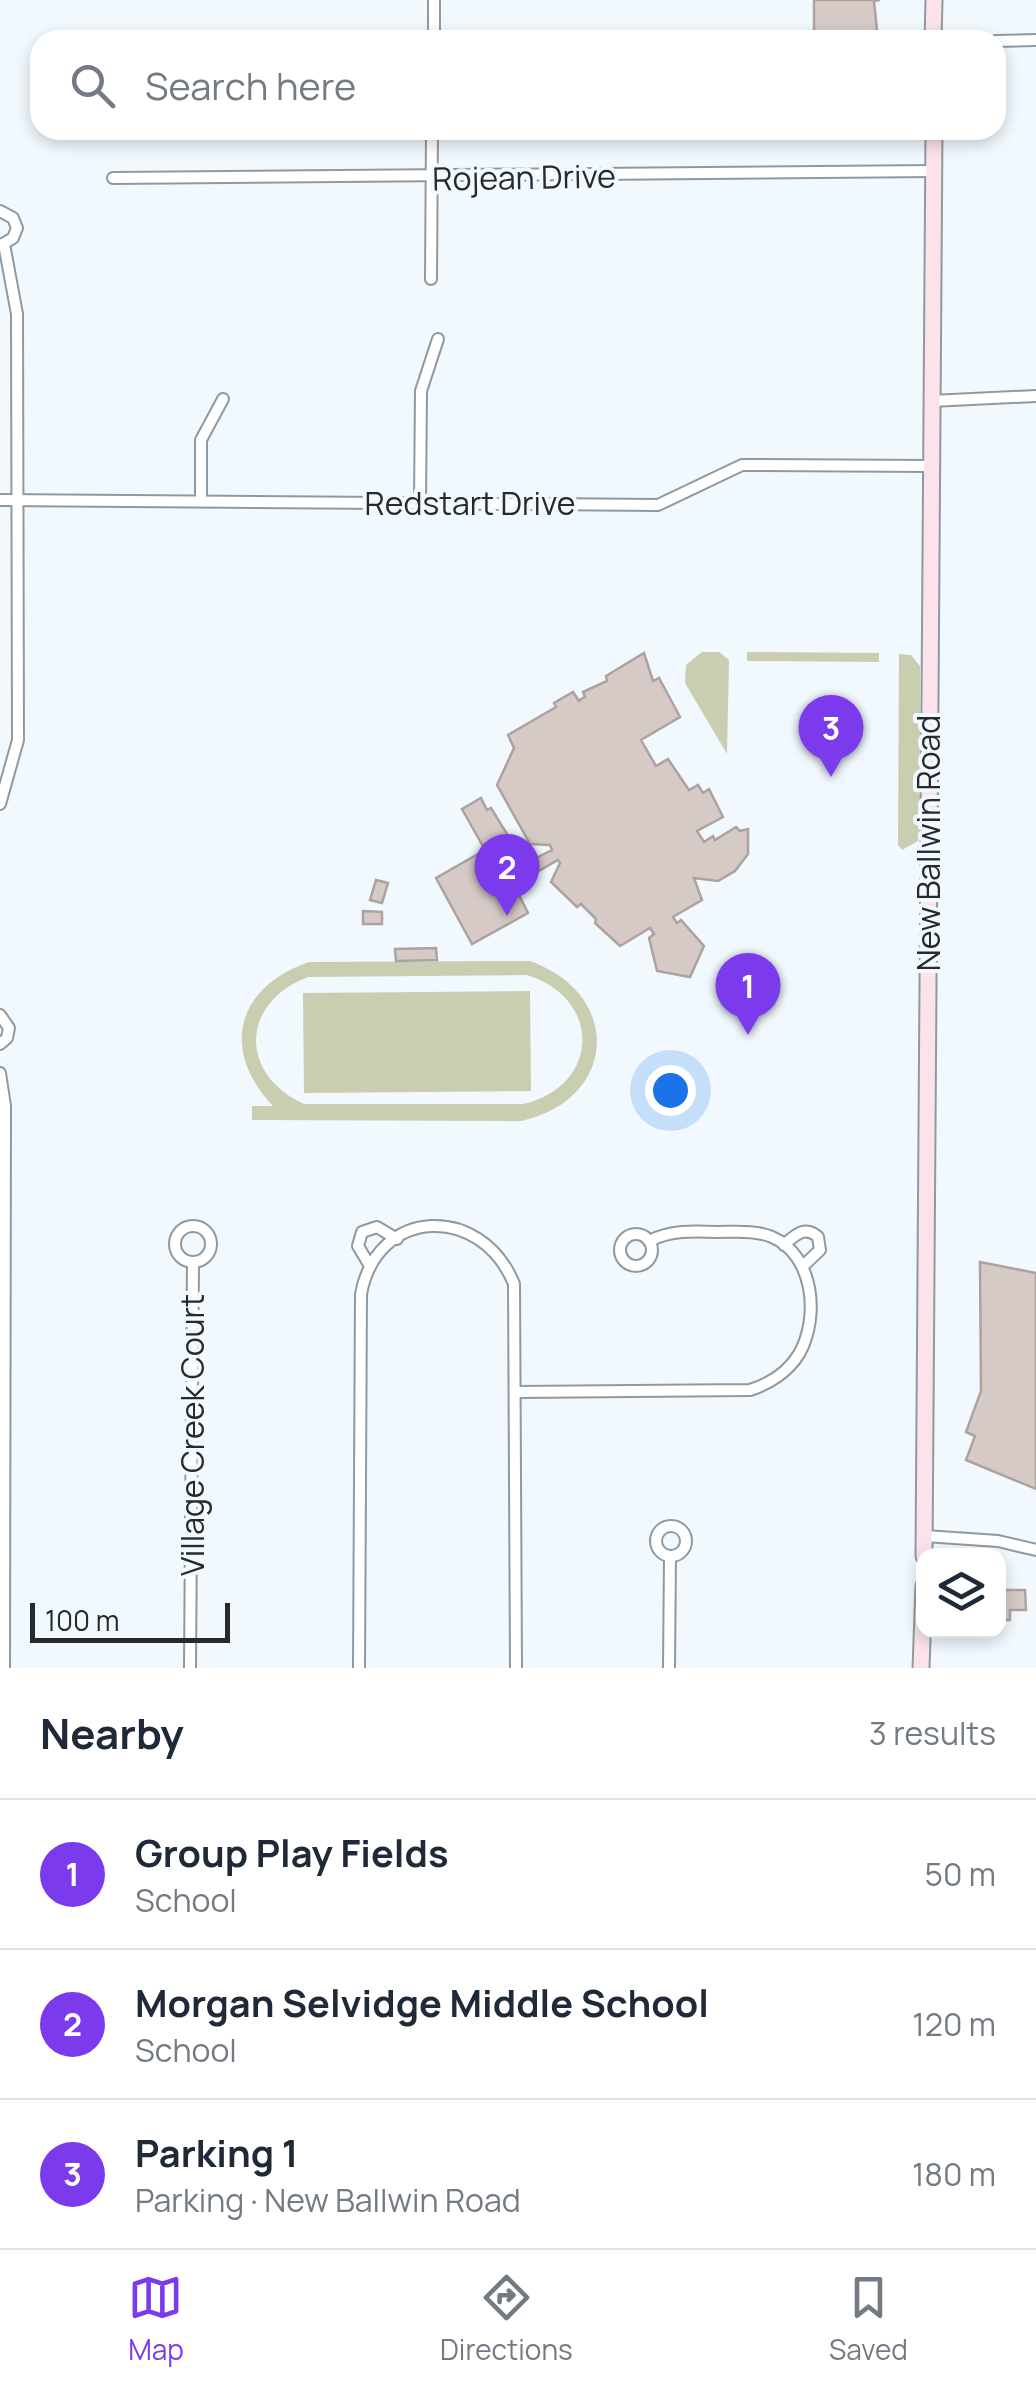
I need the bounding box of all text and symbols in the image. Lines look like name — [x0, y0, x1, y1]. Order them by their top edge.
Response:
search box — [30, 30, 1006, 140]
icon: search — [65, 58, 120, 113]
text: Search here — [145, 59, 356, 111]
street label: Rojean Drive — [432, 153, 616, 201]
street label: Redstart Drive — [365, 481, 575, 525]
pin: 3 — [798, 694, 864, 777]
street label: New Ballwin Road — [906, 715, 950, 971]
pin: 2 — [474, 834, 540, 916]
pin: 1 — [716, 952, 780, 1035]
your location — [645, 1065, 696, 1116]
street label: Village Creek Court — [170, 1294, 214, 1576]
map controls — [916, 1548, 1006, 1638]
button: layers — [916, 1548, 1006, 1638]
scale bar — [30, 1598, 230, 1642]
text: 100 m — [45, 1601, 119, 1639]
text: Nearby — [40, 1704, 184, 1762]
text: 3 results — [869, 1711, 996, 1755]
text: Group Play Fields — [135, 1826, 449, 1878]
text: 1 — [65, 1852, 80, 1896]
text: 50 m — [924, 1852, 996, 1896]
text: School — [135, 1878, 237, 1922]
text: Morgan Selvidge Middle School — [135, 1976, 709, 2028]
text: 2 — [63, 2002, 82, 2046]
text: 120 m — [912, 2002, 996, 2046]
text: School — [135, 2028, 237, 2072]
text: Parking 1 — [135, 2126, 298, 2178]
text: 3 — [63, 2152, 82, 2196]
text: 180 m — [912, 2152, 996, 2196]
text: Parking · New Ballwin Road — [135, 2178, 521, 2222]
tab: Map — [128, 2270, 184, 2368]
tab: Directions — [440, 2270, 573, 2368]
tab: Saved — [829, 2270, 908, 2368]

